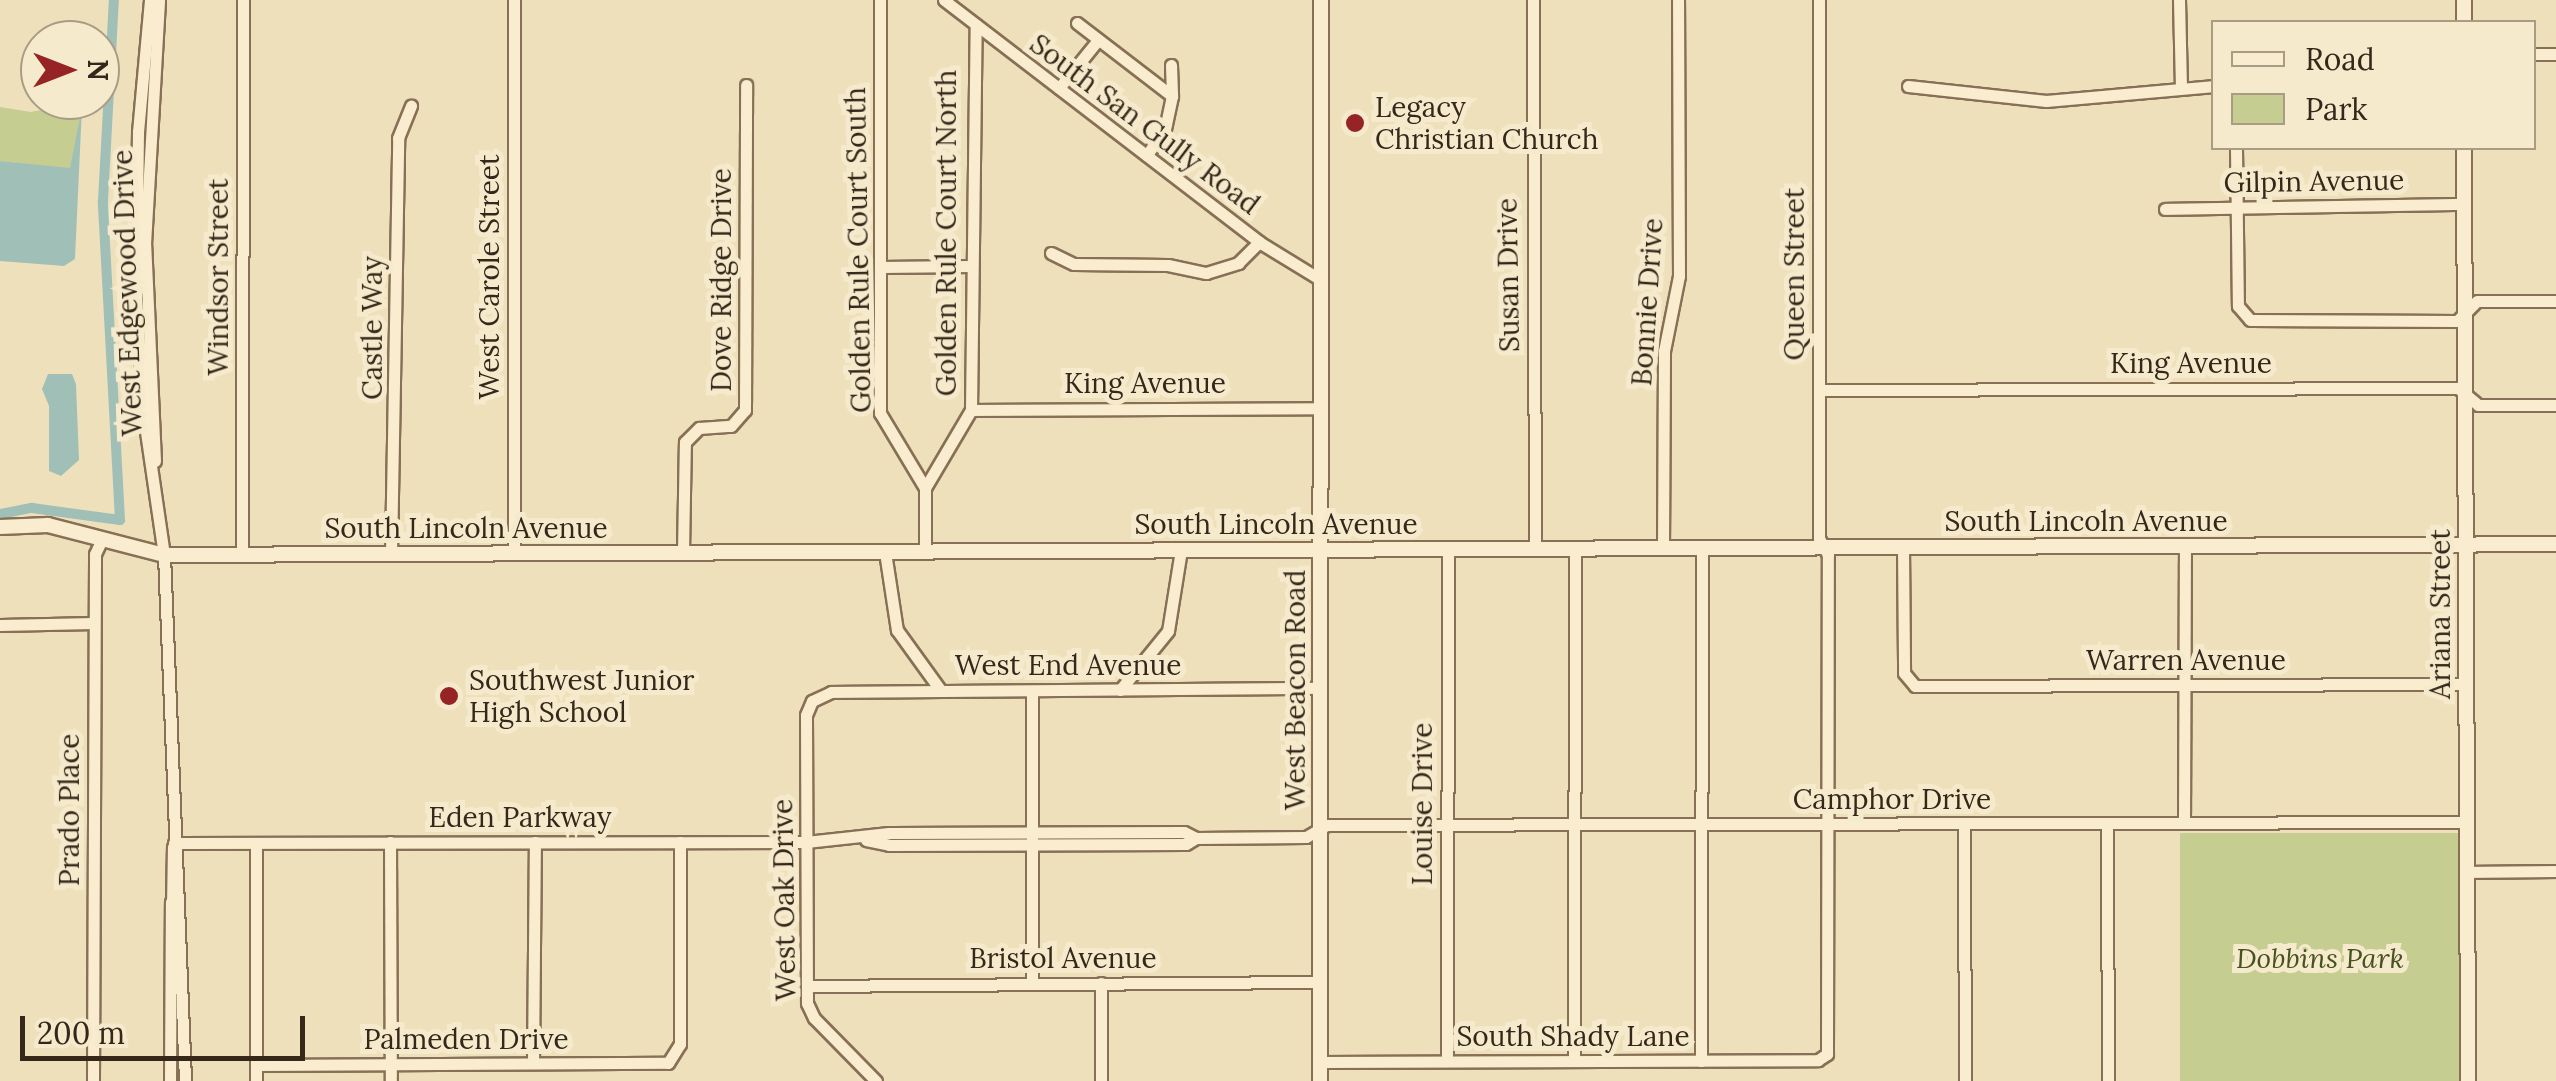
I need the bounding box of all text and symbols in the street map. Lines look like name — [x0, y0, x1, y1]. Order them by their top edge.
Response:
north arrow — [20, 20, 120, 120]
legend — [2211, 20, 2536, 150]
street label: South San Gully Road — [1024, 27, 1266, 221]
text: Road — [2305, 40, 2375, 78]
text: N — [80, 59, 116, 81]
street label: Golden Rule Court North — [929, 70, 963, 396]
street label: Golden Rule Court South — [838, 87, 878, 413]
place label: Legacy Christian Church — [1375, 90, 1598, 156]
text: Park — [2305, 90, 2367, 128]
marker: Legacy Christian Church — [1344, 112, 1366, 134]
street label: West Edgewood Drive — [105, 149, 149, 437]
street label: West Carole Street — [472, 155, 506, 399]
street label: Gilpin Avenue — [2223, 163, 2405, 199]
street label: Dove Ridge Drive — [704, 168, 738, 392]
street label: Windsor Street — [201, 178, 235, 376]
street label: Queen Street — [1777, 188, 1811, 360]
street label: Susan Drive — [1490, 198, 1526, 352]
street label: Bonnie Drive — [1624, 217, 1670, 387]
street label: Castle Way — [355, 256, 389, 400]
street label: King Avenue — [2110, 346, 2272, 380]
street label: King Avenue — [1064, 366, 1226, 400]
street label: South Lincoln Avenue — [1944, 504, 2228, 538]
street label: South Lincoln Avenue — [1134, 507, 1418, 541]
street label: South Lincoln Avenue — [324, 511, 608, 545]
street label: Ariana Street — [2423, 529, 2457, 699]
street label: West Beacon Road — [1278, 570, 1312, 810]
street label: Warren Avenue — [2086, 643, 2286, 677]
street label: West End Avenue — [955, 648, 1181, 682]
place label: Southwest Junior High School — [469, 663, 694, 729]
marker: Southwest Junior High School — [438, 685, 460, 707]
street label: Louise Drive — [1405, 723, 1439, 885]
street label: Prado Place — [52, 734, 86, 886]
street label: Camphor Drive — [1793, 782, 1991, 816]
street label: West Oak Drive — [765, 799, 803, 1001]
street label: Eden Parkway — [428, 800, 612, 834]
street label: Bristol Avenue — [969, 941, 1157, 975]
park label: Dobbins Park — [2236, 941, 2404, 975]
scale bar — [25, 996, 310, 1058]
text: 200 m — [37, 1014, 125, 1052]
street label: South Shady Lane — [1456, 1019, 1690, 1053]
street label: Palmeden Drive — [363, 1022, 569, 1056]

